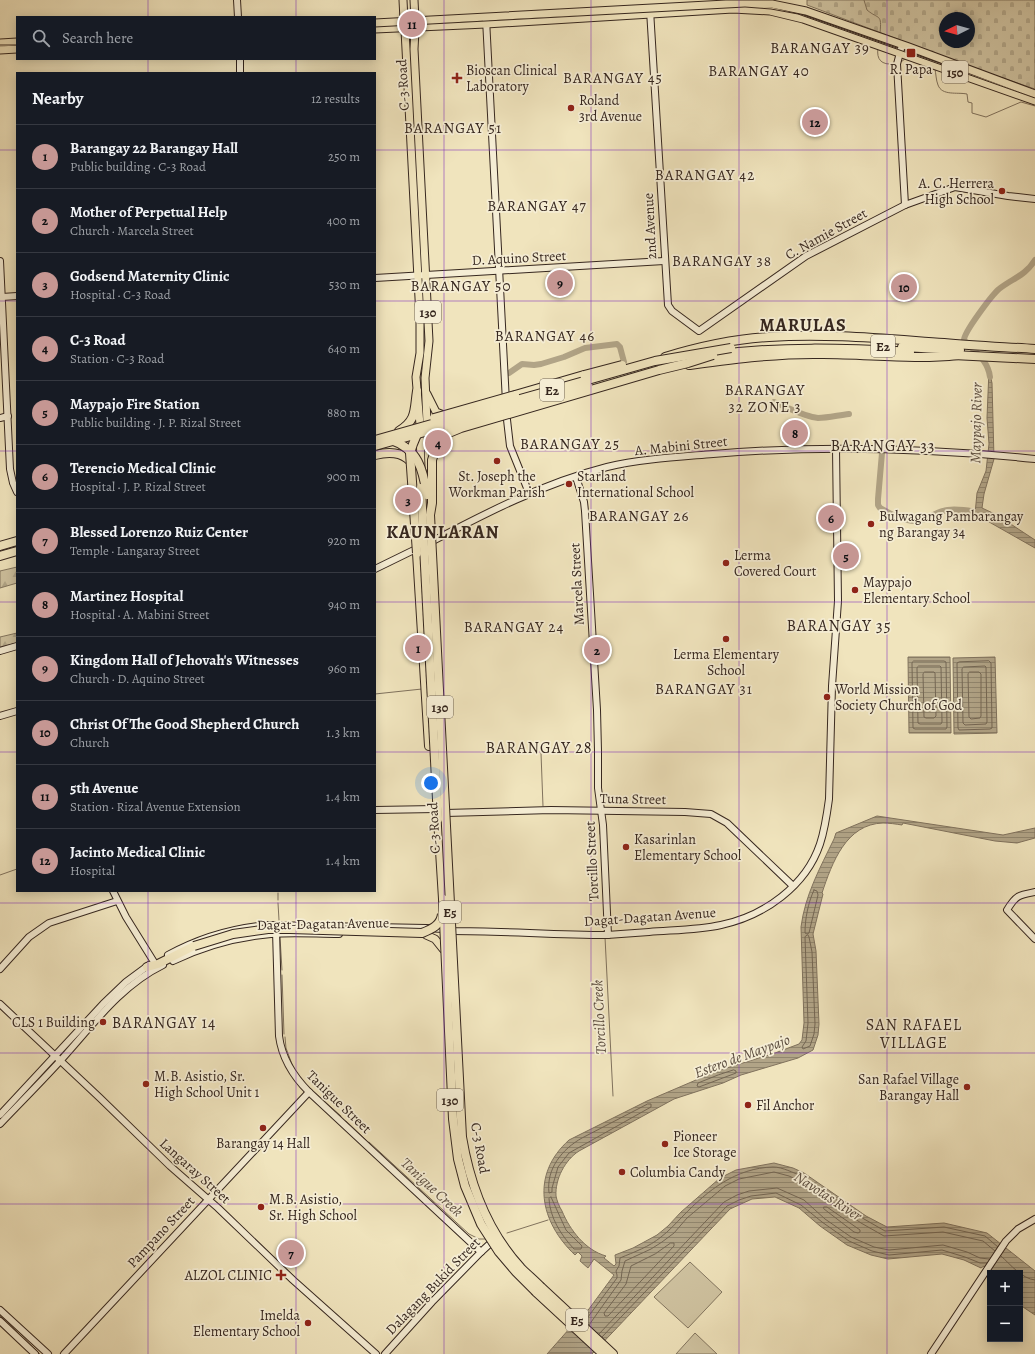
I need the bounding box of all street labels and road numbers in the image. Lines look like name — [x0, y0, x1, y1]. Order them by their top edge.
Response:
street label: C-3 Road — [392, 58, 414, 111]
road number: 150 — [942, 61, 968, 83]
street label: 2nd Avenue — [639, 192, 661, 260]
street label: C. Namie Street — [782, 203, 871, 264]
street label: D. Aquino Street — [471, 246, 567, 270]
road number: 130 — [415, 301, 441, 323]
road number: E2 — [871, 335, 895, 357]
road number: E2 — [540, 379, 564, 401]
street label: A. Mabini Street — [633, 432, 729, 460]
street label: Marcela Street — [565, 542, 589, 626]
road number: 130 — [427, 696, 453, 718]
street label: Tuna Street — [600, 789, 667, 809]
street label: C-3 Road — [423, 801, 445, 854]
street label: Torcillo Street — [580, 820, 604, 901]
road number: E5 — [439, 901, 461, 923]
street label: Dagat-Dagatan Avenue — [583, 903, 717, 931]
street label: Dagat-Dagatan Avenue — [257, 913, 389, 935]
street label: Tanigue Street — [302, 1066, 376, 1138]
road number: 130 — [437, 1089, 463, 1111]
street label: C-3 Road — [466, 1121, 494, 1175]
street label: Langaray Street — [155, 1134, 235, 1208]
street label: Pampano Street — [123, 1192, 199, 1272]
street label: Dalagang Bukid Street — [381, 1233, 485, 1339]
road number: E5 — [566, 1309, 588, 1331]

